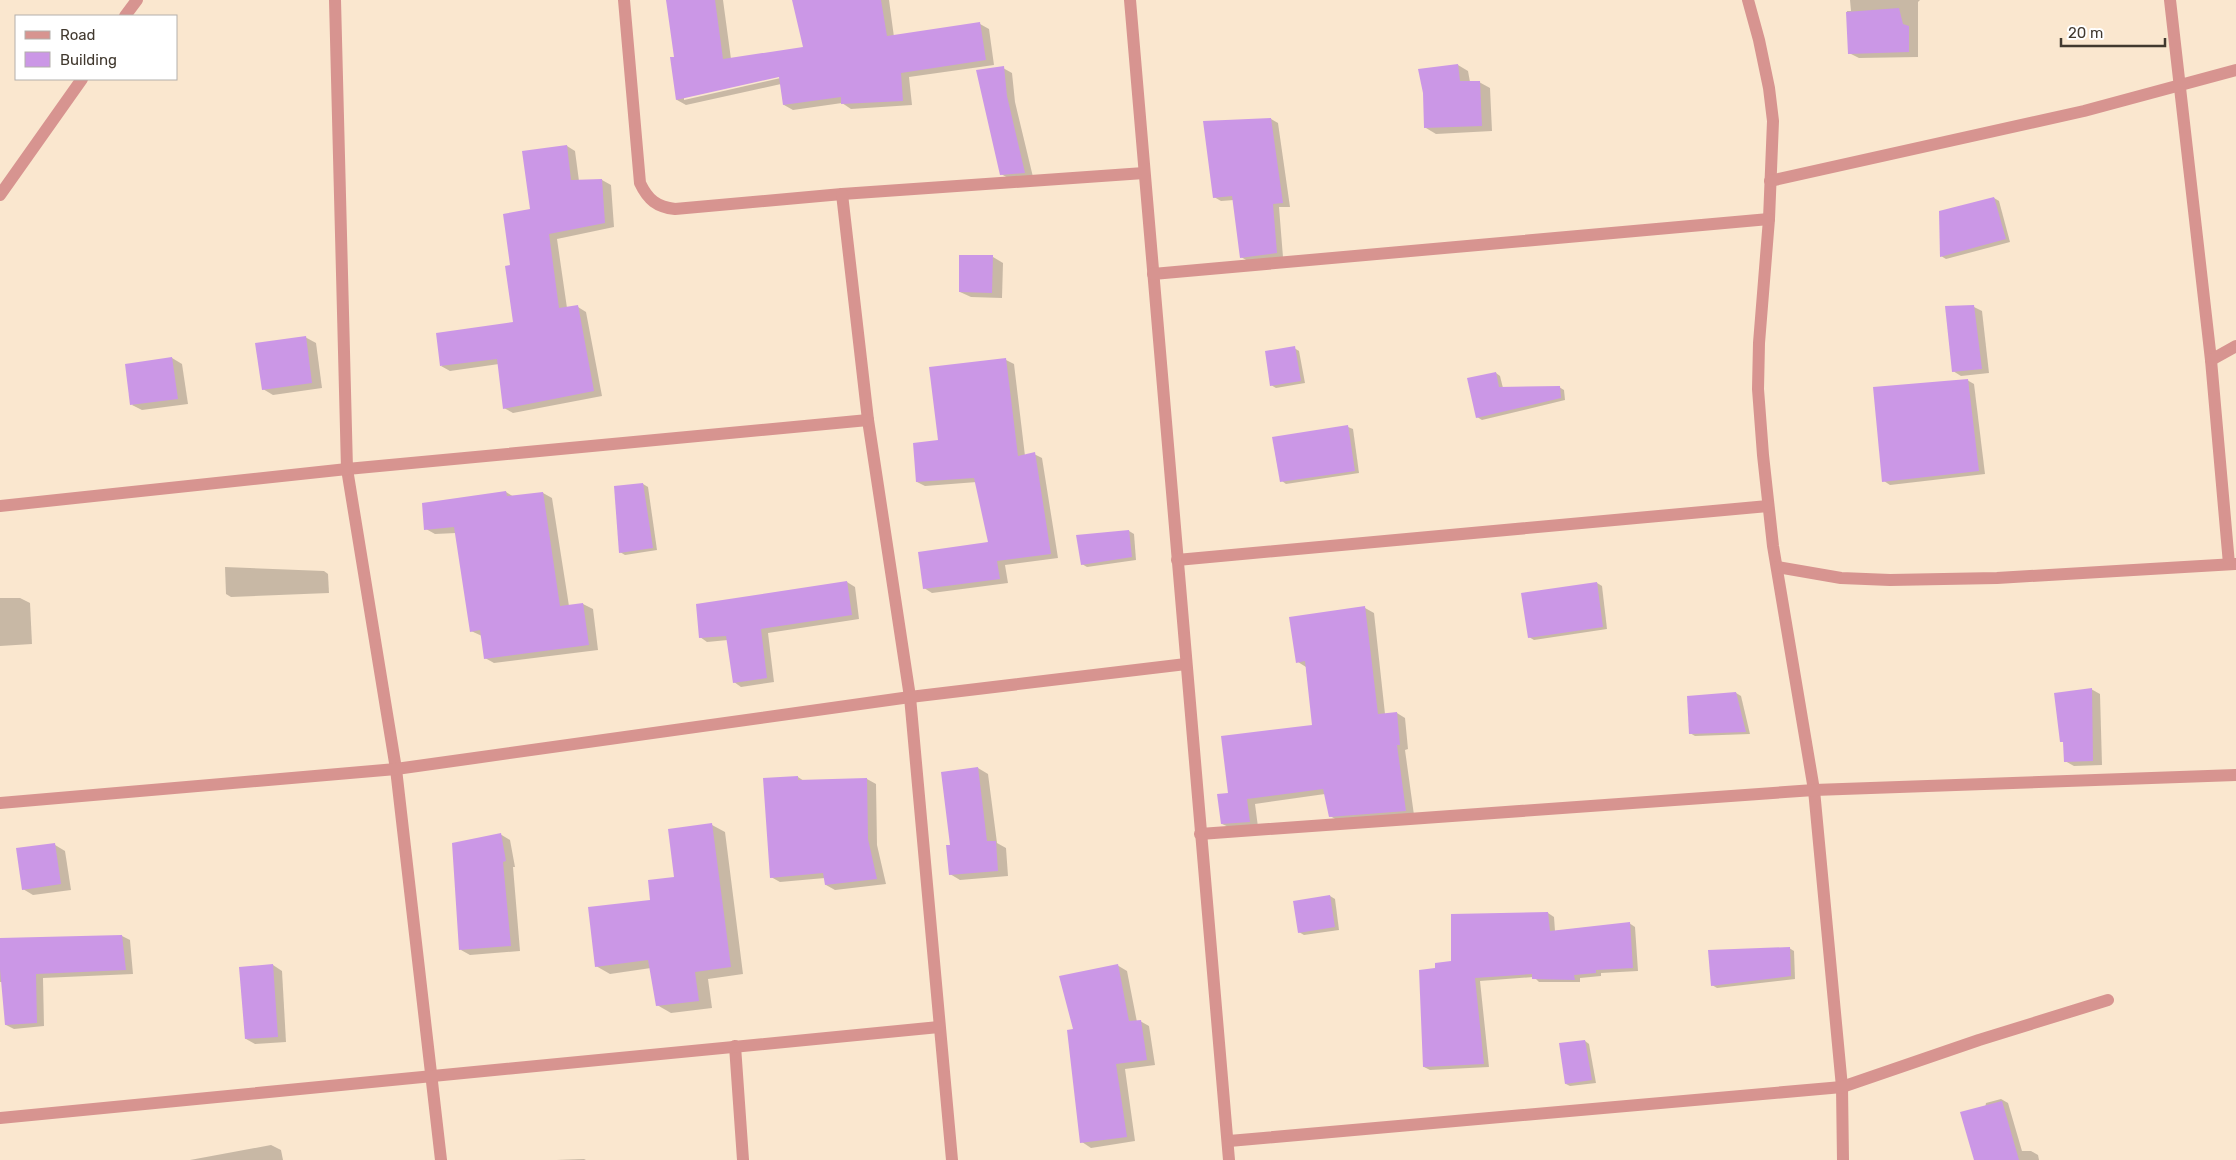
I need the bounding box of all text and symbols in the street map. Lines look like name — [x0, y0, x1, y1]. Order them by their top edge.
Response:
legend — [15, 15, 178, 80]
scale bar — [2061, 15, 2165, 47]
text: 20 m — [2068, 24, 2103, 42]
text: Road — [60, 26, 96, 44]
text: Building — [60, 51, 117, 69]

